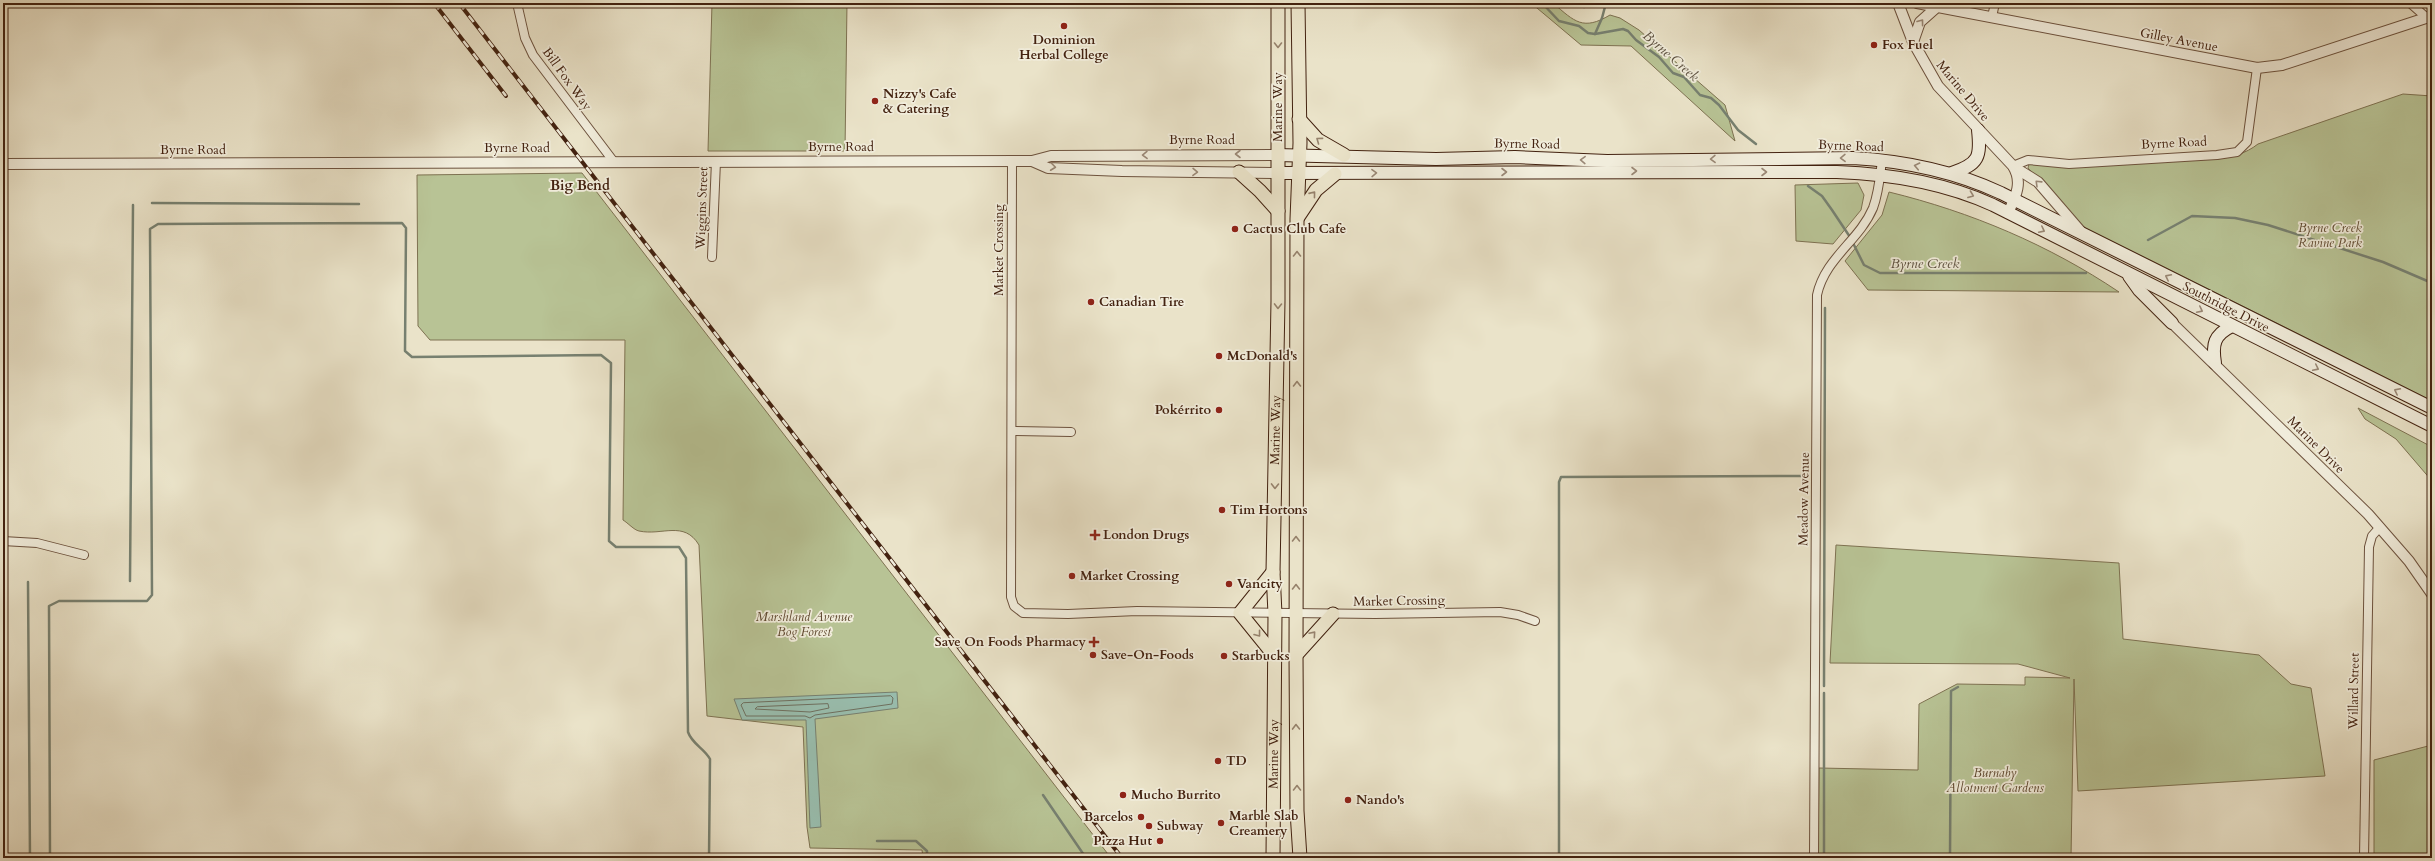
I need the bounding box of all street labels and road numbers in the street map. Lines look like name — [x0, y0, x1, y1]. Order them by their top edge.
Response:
street label: Gilley Avenue — [2139, 24, 2220, 56]
street label: Bill Fox Way — [538, 44, 596, 114]
street label: Marine Drive — [1932, 57, 1994, 125]
street label: Marine Way — [1269, 72, 1287, 142]
street label: Byrne Road — [1169, 131, 1235, 149]
street label: Byrne Road — [2141, 132, 2207, 154]
street label: Byrne Road — [1494, 134, 1560, 154]
street label: Byrne Road — [1818, 136, 1884, 156]
street label: Byrne Road — [808, 138, 874, 156]
street label: Byrne Road — [484, 139, 550, 157]
street label: Byrne Road — [160, 141, 226, 159]
street label: Wiggins Street — [692, 166, 712, 251]
street label: Market Crossing — [990, 203, 1008, 296]
street label: Southridge Drive — [2179, 277, 2273, 337]
street label: Marine Way — [1266, 395, 1285, 465]
street label: Marine Drive — [2283, 412, 2349, 478]
street label: Meadow Avenue — [1794, 452, 1814, 546]
street label: Market Crossing — [1353, 591, 1446, 611]
street label: Willard Street — [2344, 653, 2364, 730]
street label: Marine Way — [1265, 719, 1283, 789]

